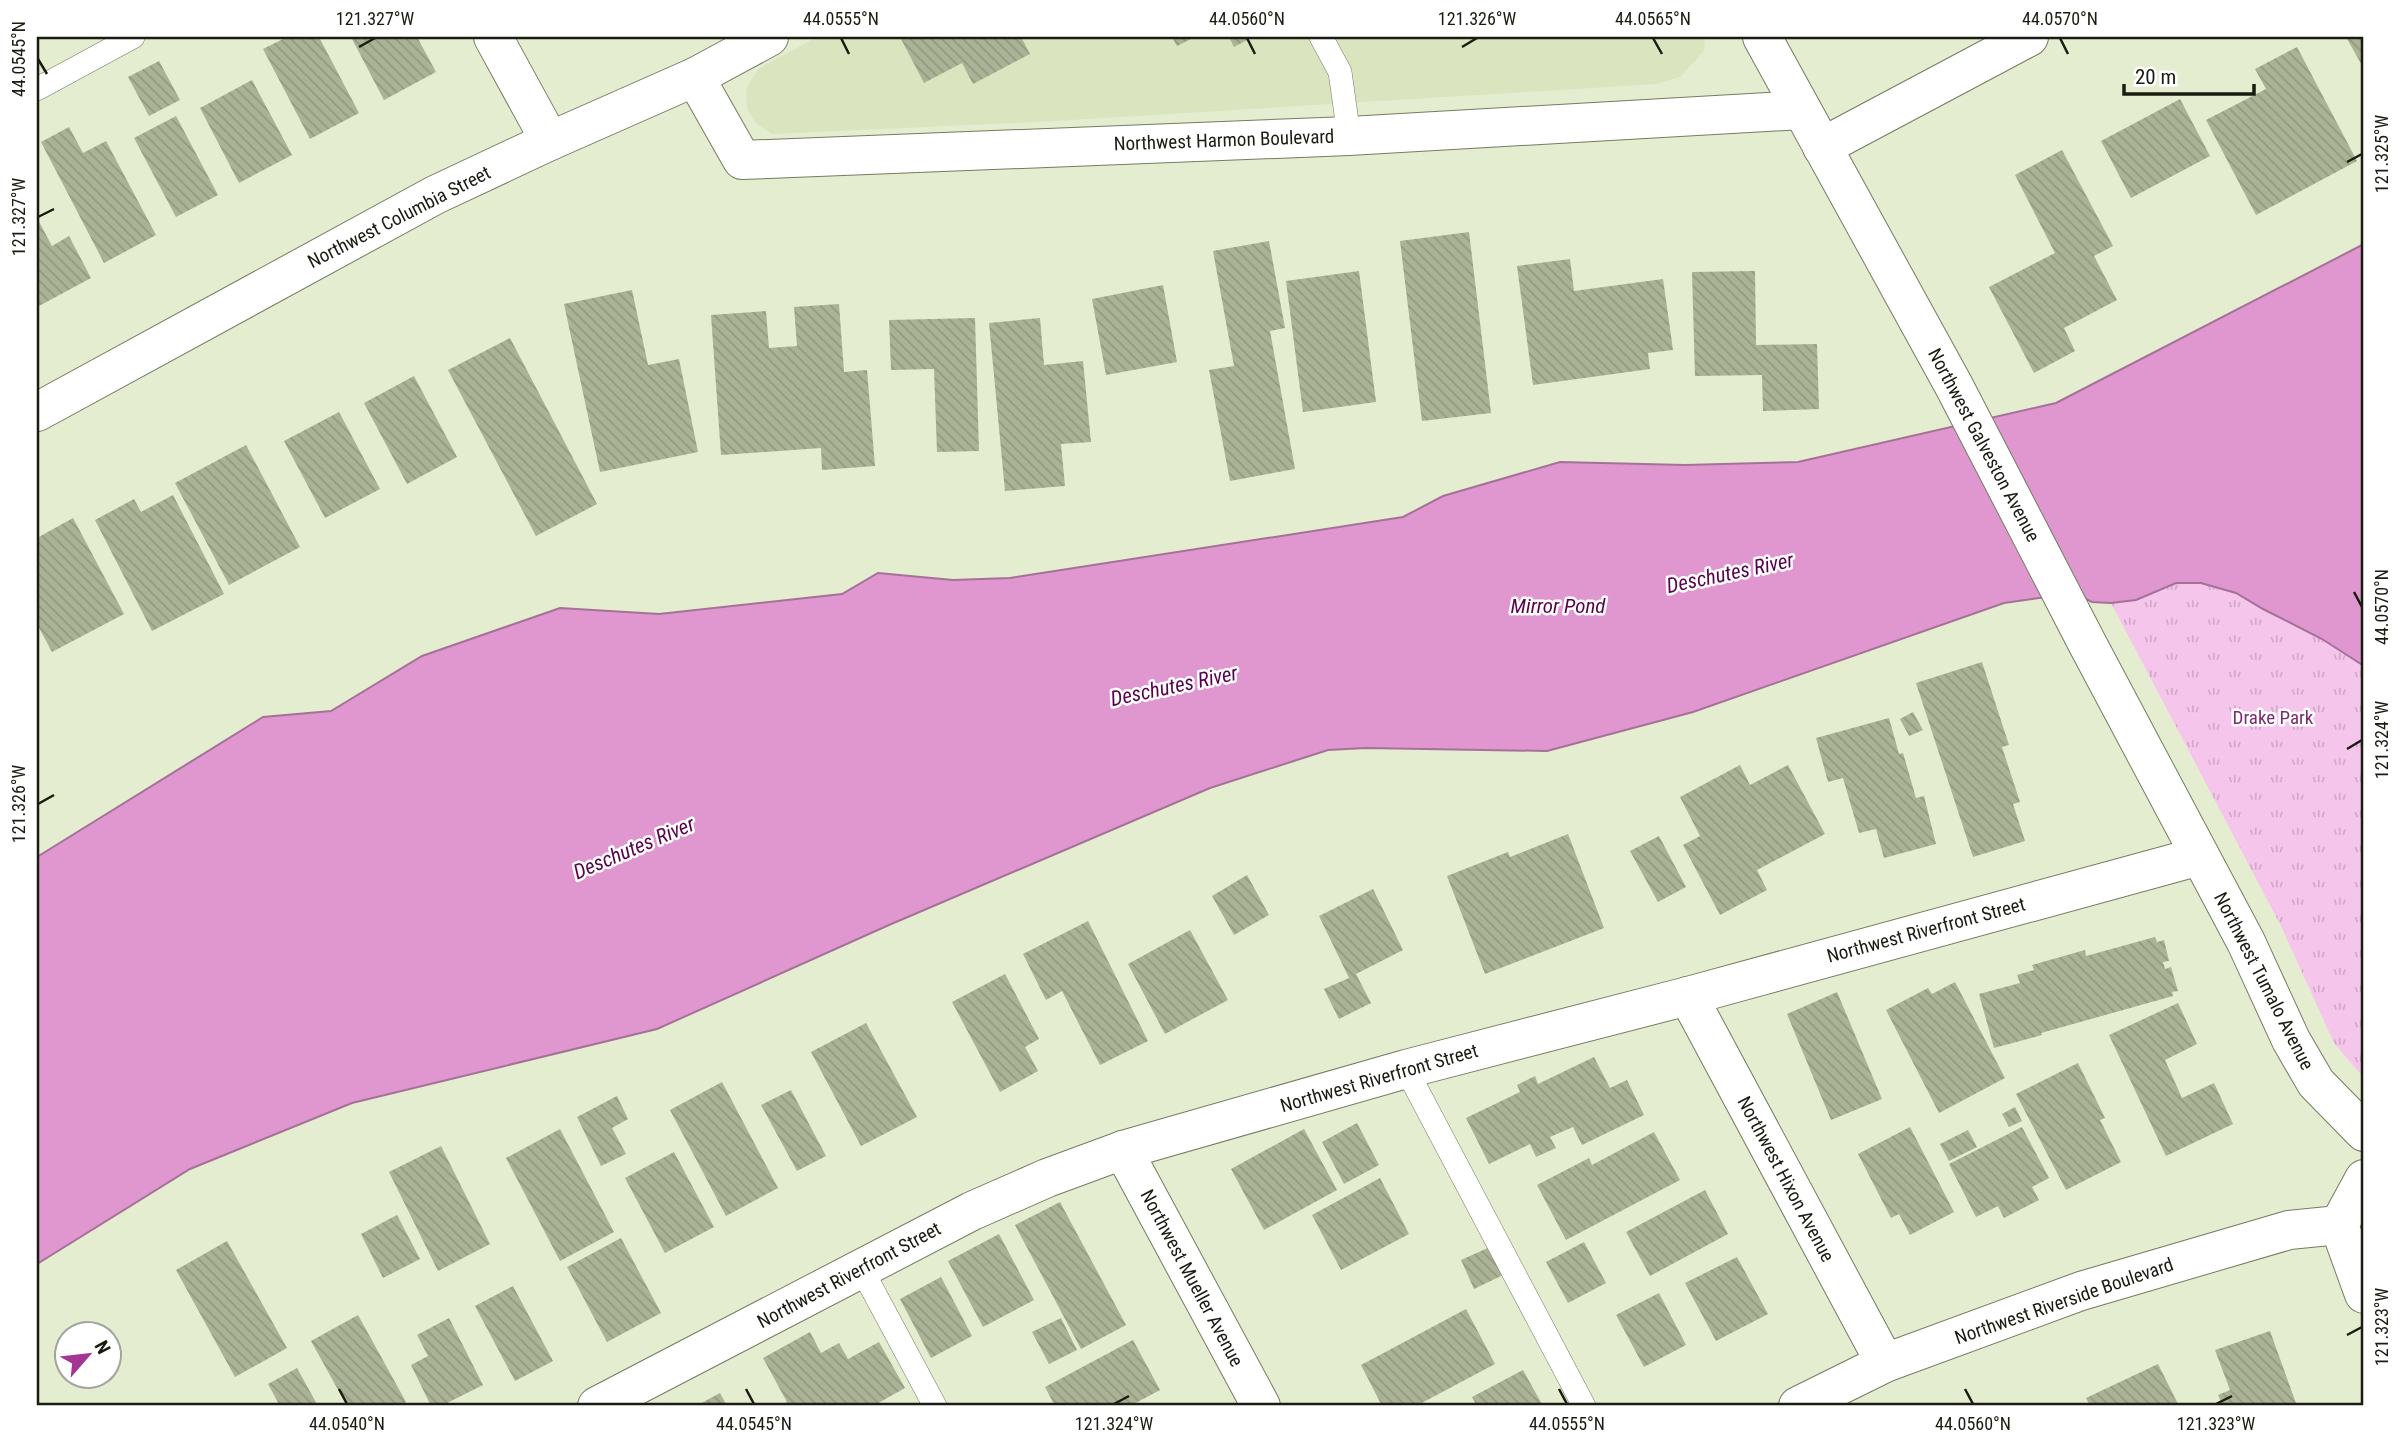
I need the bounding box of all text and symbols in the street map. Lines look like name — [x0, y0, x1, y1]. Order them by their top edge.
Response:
text: 121.327°W — [336, 8, 415, 29]
text: 44.0555°N — [803, 8, 879, 29]
text: 44.0560°N — [1209, 8, 1285, 29]
text: 121.326°W — [1438, 8, 1517, 29]
text: 44.0565°N — [1615, 8, 1691, 29]
text: 44.0570°N — [2022, 8, 2098, 29]
text: 44.0545°N — [8, 21, 29, 97]
scale bar — [2124, 52, 2254, 96]
text: 20 m — [2135, 65, 2176, 89]
text: 121.325°W — [2371, 114, 2392, 193]
street label: Northwest Harmon Boulevard — [1113, 125, 1335, 155]
street label: Northwest Columbia Street — [304, 161, 494, 273]
text: 121.327°W — [8, 177, 29, 256]
street label: Northwest Galveston Avenue — [1923, 344, 2045, 546]
water label: Deschutes River — [1664, 548, 1796, 598]
text: 44.0570°N — [2371, 569, 2392, 645]
water label: Mirror Pond — [1511, 594, 1606, 618]
water label: Deschutes River — [1108, 661, 1240, 711]
text: 121.324°W — [2371, 700, 2392, 779]
park label: Drake Park — [2233, 706, 2314, 729]
text: 121.326°W — [8, 764, 29, 843]
water label: Deschutes River — [570, 811, 699, 884]
street label: Northwest Tumalo Avenue — [2209, 888, 2319, 1074]
street label: Northwest Riverfront Street — [1824, 892, 2028, 968]
street label: Northwest Riverfront Street — [1278, 1039, 1480, 1117]
street label: Northwest Hixon Avenue — [1733, 1092, 1839, 1266]
street label: Northwest Mueller Avenue — [1136, 1186, 1248, 1371]
street label: Northwest Riverfront Street — [753, 1217, 945, 1333]
street label: Northwest Riverside Boulevard — [1952, 1253, 2176, 1349]
text: 121.323°W — [2371, 1287, 2392, 1366]
north arrow — [52, 1320, 122, 1390]
text: N — [90, 1337, 115, 1358]
text: 44.0540°N — [309, 1413, 385, 1434]
text: 44.0545°N — [716, 1413, 792, 1434]
text: 121.324°W — [1075, 1413, 1154, 1434]
text: 44.0555°N — [1529, 1413, 1605, 1434]
text: 44.0560°N — [1935, 1413, 2011, 1434]
text: 121.323°W — [2177, 1413, 2256, 1434]

